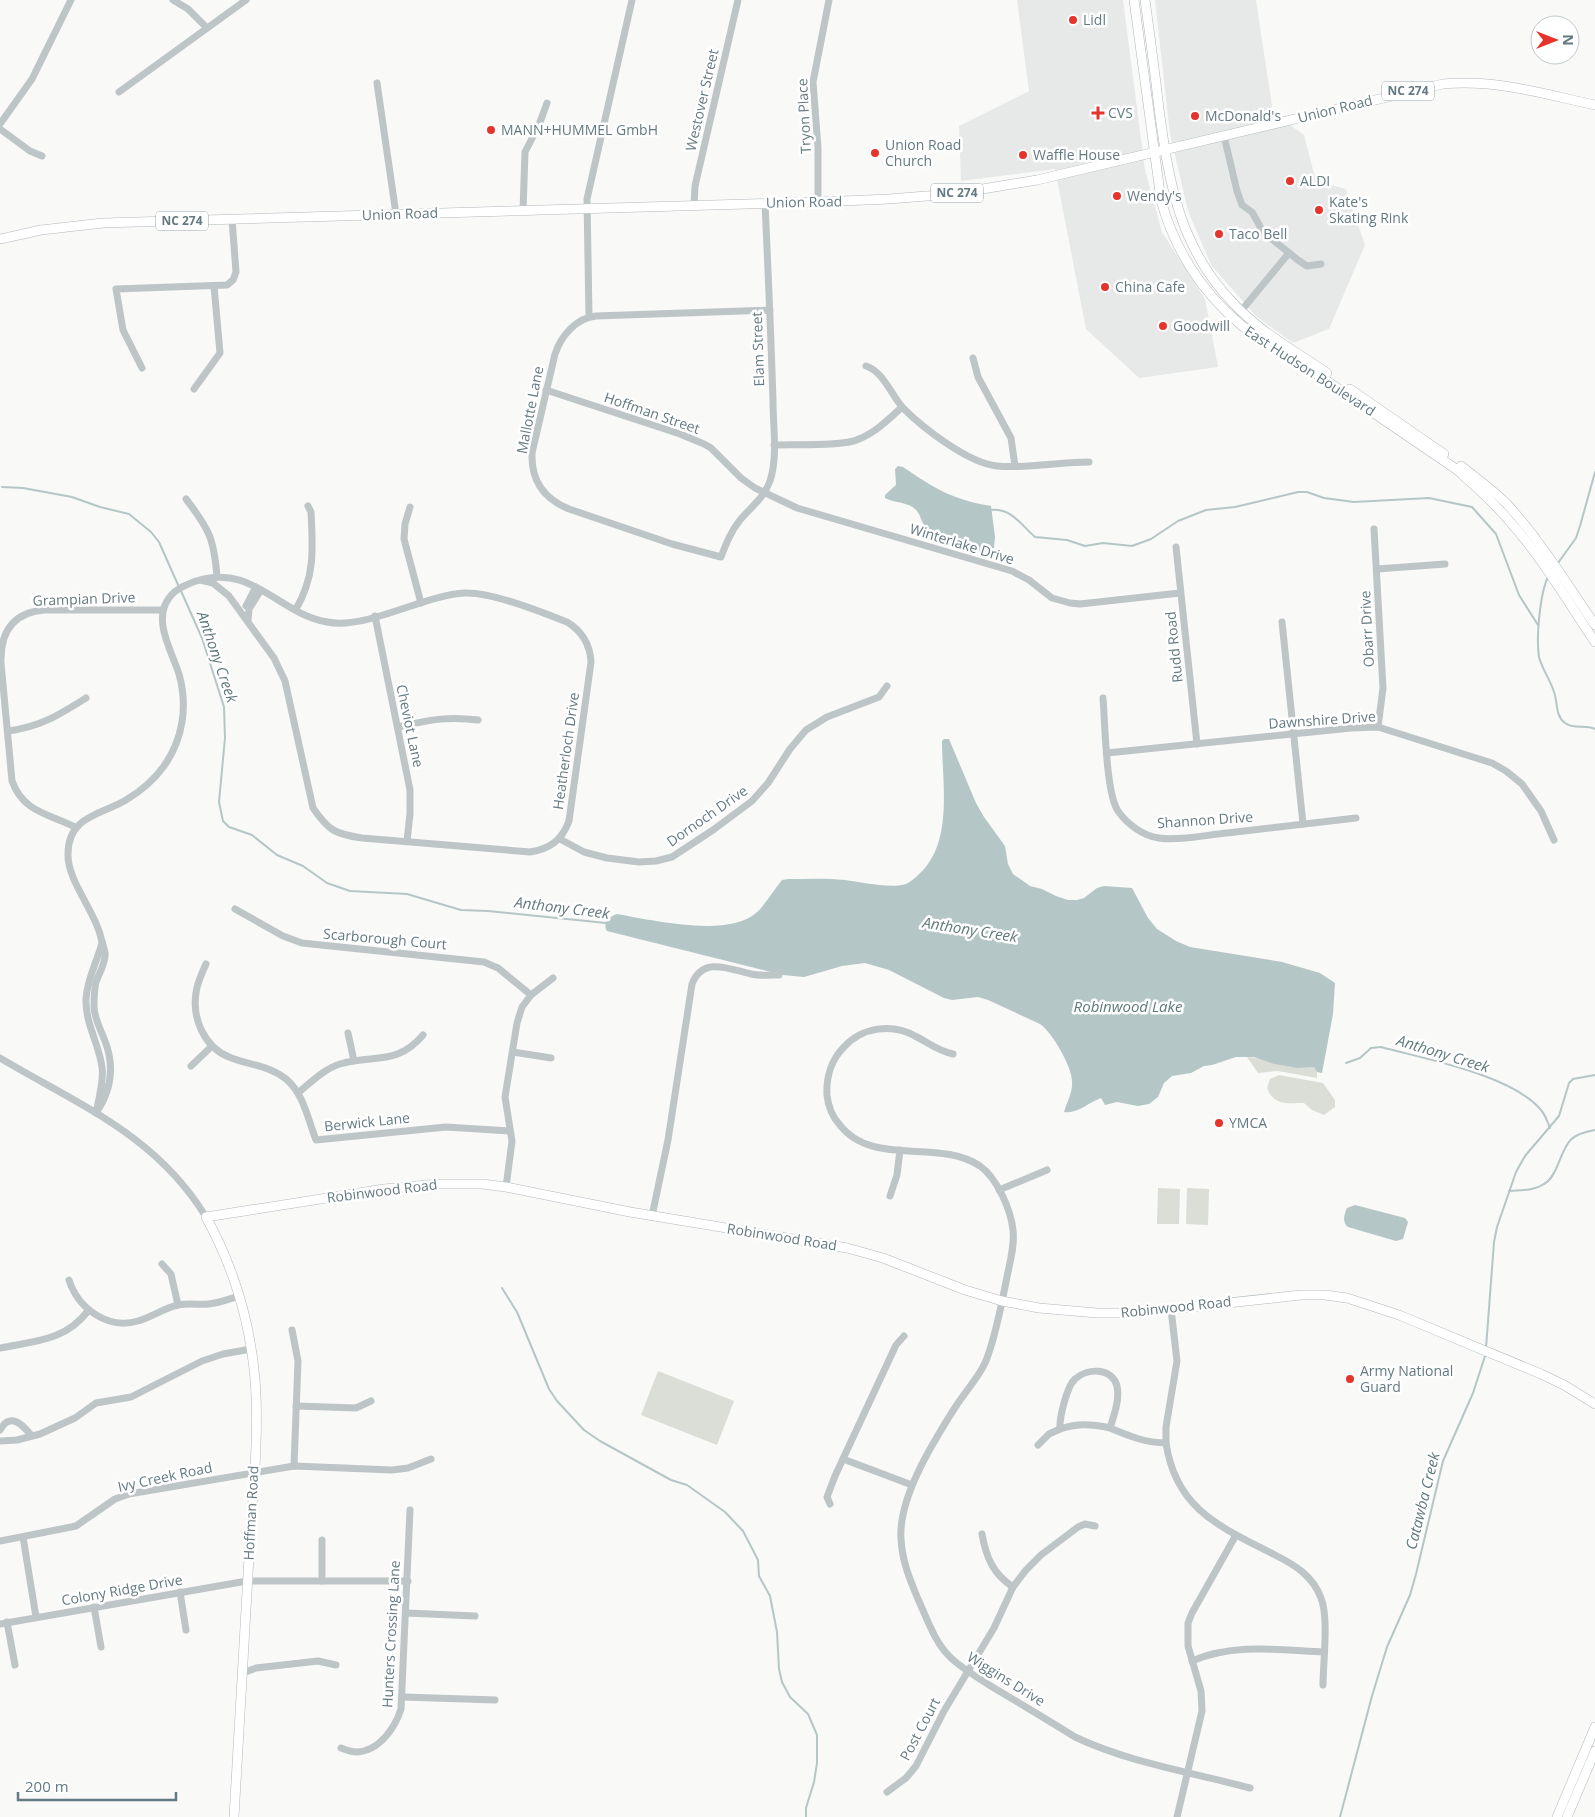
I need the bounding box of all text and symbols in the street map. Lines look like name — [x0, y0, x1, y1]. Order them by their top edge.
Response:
place label: Lidl — [1083, 10, 1106, 29]
marker: Lidl — [1067, 14, 1079, 26]
north arrow — [1530, 15, 1580, 65]
text: N — [1559, 34, 1578, 46]
street label: Westover Street — [681, 47, 722, 153]
street label: Tryon Place — [792, 78, 815, 154]
road number: NC 274 — [1382, 82, 1434, 100]
street label: Union Road — [1296, 90, 1374, 127]
place label: CVS — [1108, 103, 1133, 122]
place label: McDonald's — [1205, 106, 1281, 125]
marker: CVS — [1092, 107, 1104, 119]
marker: McDonald's — [1189, 110, 1201, 122]
place label: MANN+HUMMEL GmbH — [501, 120, 658, 139]
marker: MANN+HUMMEL GmbH — [485, 124, 497, 136]
place label: Union Road Church — [885, 135, 961, 170]
place label: Waffle House — [1033, 145, 1120, 164]
marker: Union Road Church — [869, 147, 881, 159]
marker: Waffle House — [1017, 149, 1029, 161]
place label: ALDI — [1300, 171, 1330, 190]
marker: ALDI — [1284, 175, 1296, 187]
road number: NC 274 — [931, 184, 983, 202]
place label: Wendy's — [1127, 186, 1182, 205]
marker: Wendy's — [1111, 190, 1123, 202]
street label: Union Road — [766, 191, 842, 212]
place label: Kate's Skating Rink — [1329, 192, 1409, 227]
street label: Union Road — [361, 203, 438, 224]
marker: Kate's Skating Rink — [1313, 204, 1325, 216]
road number: NC 274 — [156, 212, 208, 230]
place label: Taco Bell — [1229, 224, 1287, 243]
marker: Taco Bell — [1213, 228, 1225, 240]
place label: China Cafe — [1115, 277, 1185, 296]
marker: China Cafe — [1099, 281, 1111, 293]
street label: Elam Street — [747, 311, 768, 387]
place label: Goodwill — [1173, 316, 1230, 335]
marker: Goodwill — [1157, 320, 1169, 332]
street label: East Hudson Boulevard — [1241, 321, 1379, 420]
street label: Mallotte Lane — [512, 364, 547, 455]
street label: Hoffman Street — [602, 387, 703, 438]
street label: Winterlake Drive — [908, 519, 1017, 568]
street label: Grampian Drive — [32, 587, 136, 610]
street label: Obarr Drive — [1355, 590, 1378, 668]
water label: Anthony Creek — [193, 607, 243, 706]
street label: Rudd Road — [1160, 611, 1187, 684]
street label: Cheviot Lane — [392, 683, 429, 769]
street label: Heatherloch Drive — [548, 691, 583, 811]
street label: Dawnshire Drive — [1268, 706, 1376, 733]
street label: Dornoch Drive — [663, 781, 751, 850]
street label: Shannon Drive — [1156, 807, 1254, 832]
water label: Anthony Creek — [512, 891, 611, 923]
water label: Anthony Creek — [920, 912, 1020, 946]
street label: Scarborough Court — [322, 924, 448, 953]
water label: Robinwood Lake — [1074, 996, 1183, 1016]
water label: Anthony Creek — [1394, 1029, 1493, 1077]
street label: Berwick Lane — [323, 1108, 411, 1135]
place label: YMCA — [1229, 1113, 1267, 1132]
marker: YMCA — [1213, 1117, 1225, 1129]
street label: Robinwood Road — [326, 1174, 438, 1207]
street label: Robinwood Road — [726, 1218, 838, 1255]
street label: Robinwood Road — [1120, 1291, 1232, 1322]
place label: Army National Guard — [1360, 1361, 1453, 1396]
marker: Army National Guard — [1344, 1373, 1356, 1385]
water label: Catawba Creek — [1400, 1449, 1444, 1551]
street label: Ivy Creek Road — [116, 1457, 214, 1496]
street label: Hoffman Road — [239, 1465, 262, 1561]
street label: Hunters Crossing Lane — [377, 1560, 404, 1708]
street label: Colony Ridge Drive — [60, 1569, 184, 1610]
street label: Wiggins Drive — [964, 1647, 1049, 1710]
street label: Post Court — [895, 1694, 944, 1764]
scale bar — [18, 1770, 175, 1802]
text: 200 m — [25, 1776, 69, 1796]

